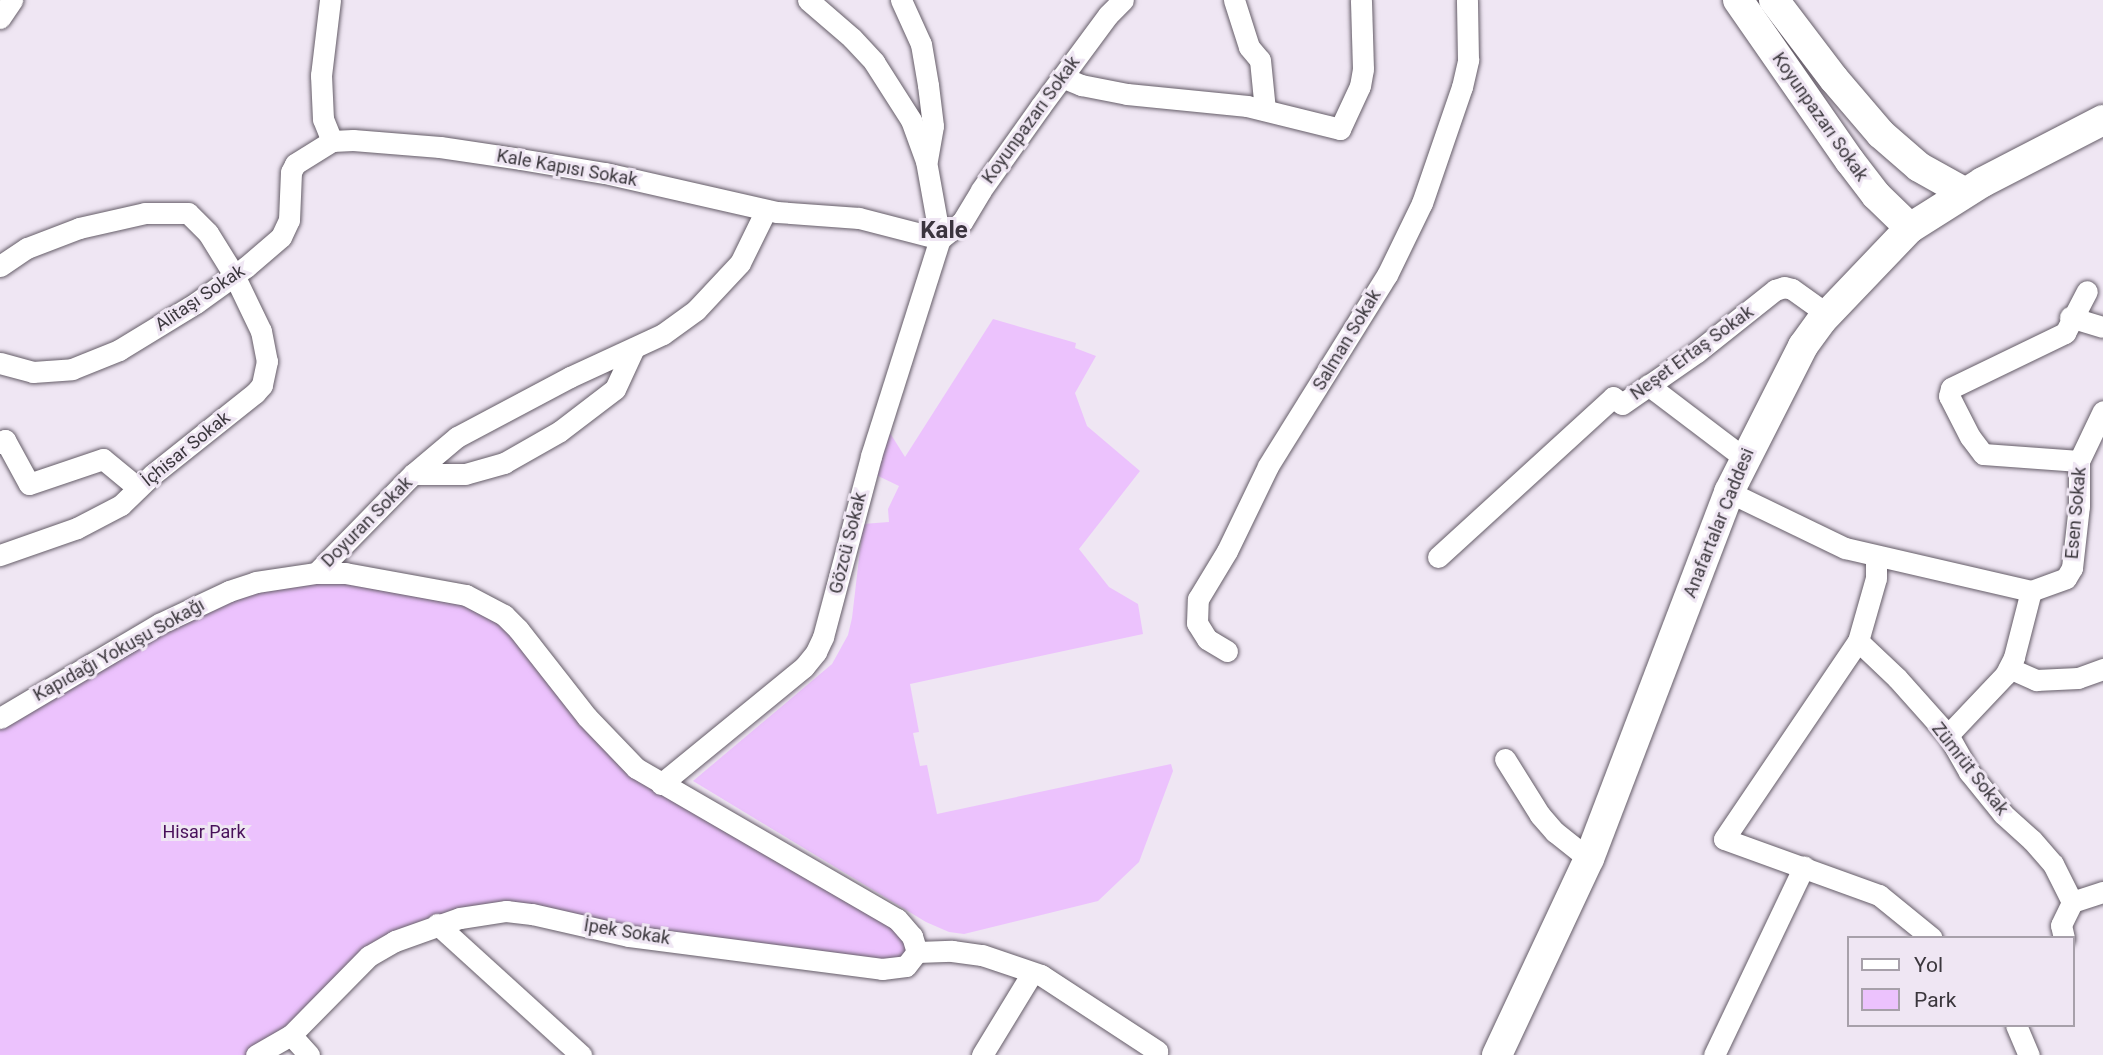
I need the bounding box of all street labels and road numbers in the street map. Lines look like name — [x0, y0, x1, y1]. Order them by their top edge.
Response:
street label: Koyunpazarı Sokak — [1768, 48, 1872, 186]
street label: Koyunpazarı Sokak — [978, 52, 1084, 188]
street label: Kale Kapısı Sokak — [495, 145, 639, 191]
street label: Alitaşı Sokak — [151, 260, 249, 336]
street label: Salman Sokak — [1308, 286, 1386, 394]
street label: Neşet Ertaş Sokak — [1626, 301, 1758, 405]
street label: İçhisar Sokak — [138, 407, 234, 491]
street label: Anafartalar Caddesi — [1679, 445, 1759, 601]
street label: Esen Sokak — [2061, 466, 2091, 560]
street label: Doyuran Sokak — [317, 472, 417, 572]
street label: Gözcü Sokak — [825, 490, 871, 596]
street label: Kapıdağı Yokuşu Sokağı — [30, 594, 208, 706]
street label: Zümrüt Sokak — [1927, 718, 2013, 820]
street label: İpek Sokak — [582, 915, 672, 949]

